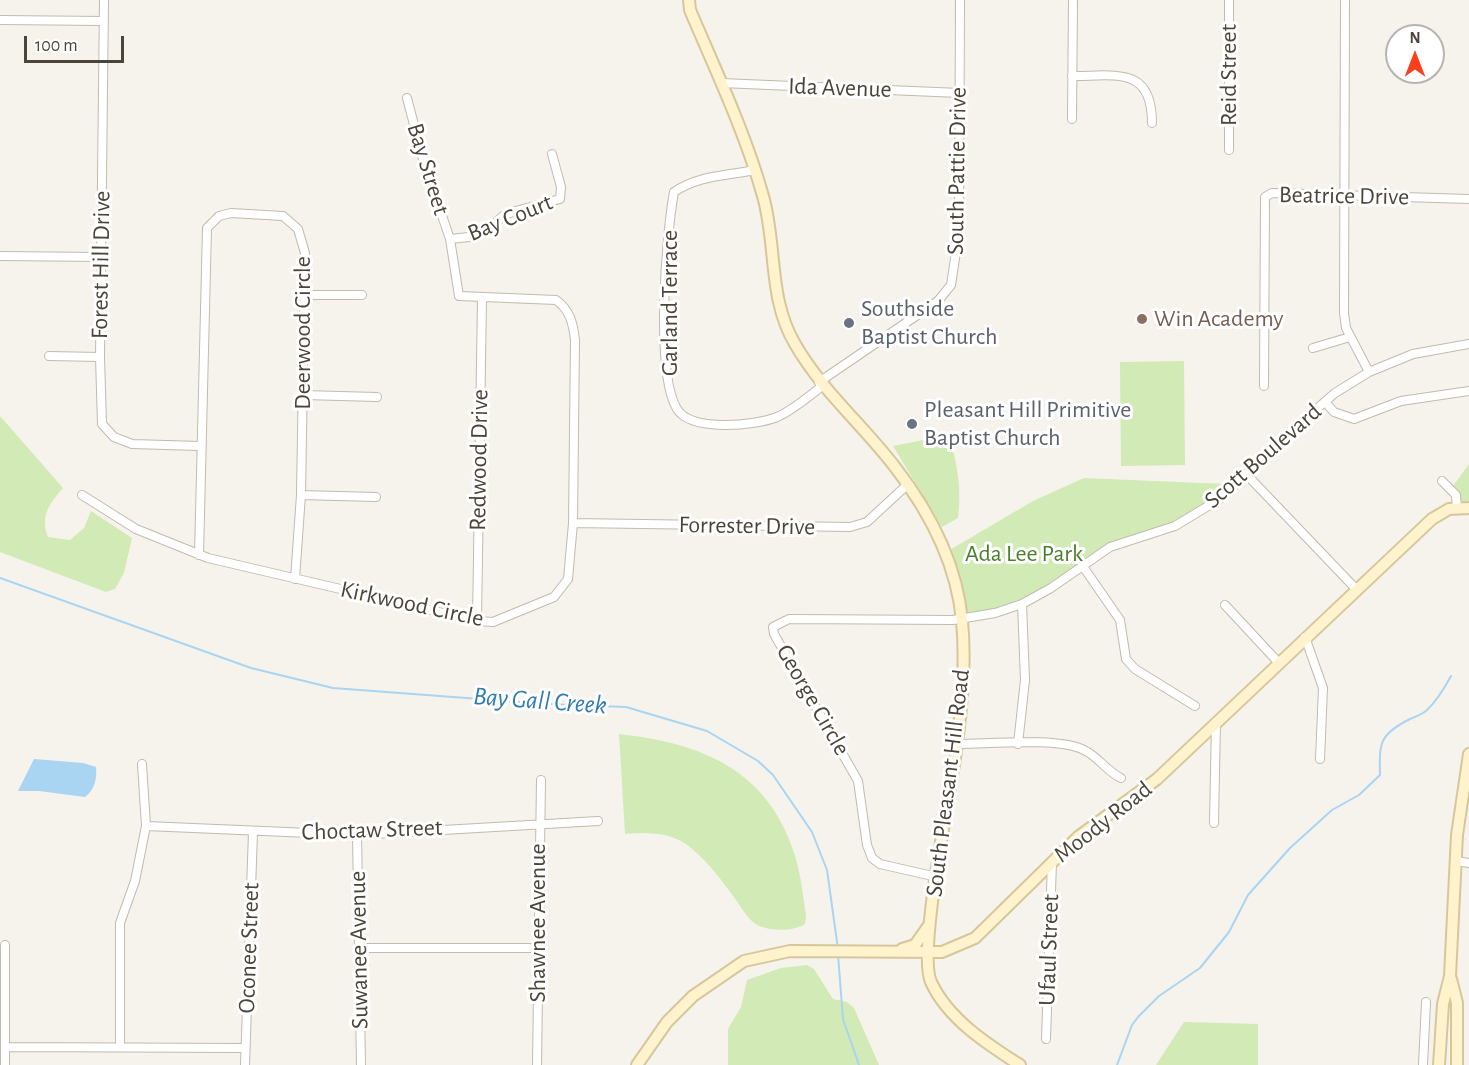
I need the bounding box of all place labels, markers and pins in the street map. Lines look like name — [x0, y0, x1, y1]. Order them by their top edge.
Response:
place label: Southside Baptist Church — [861, 295, 998, 351]
place label: Win Academy — [1154, 305, 1284, 333]
marker: Win Academy — [1135, 312, 1149, 326]
marker: Southside Baptist Church — [842, 316, 856, 330]
place label: Pleasant Hill Primitive Baptist Church — [924, 396, 1131, 452]
marker: Pleasant Hill Primitive Baptist Church — [905, 417, 919, 431]

